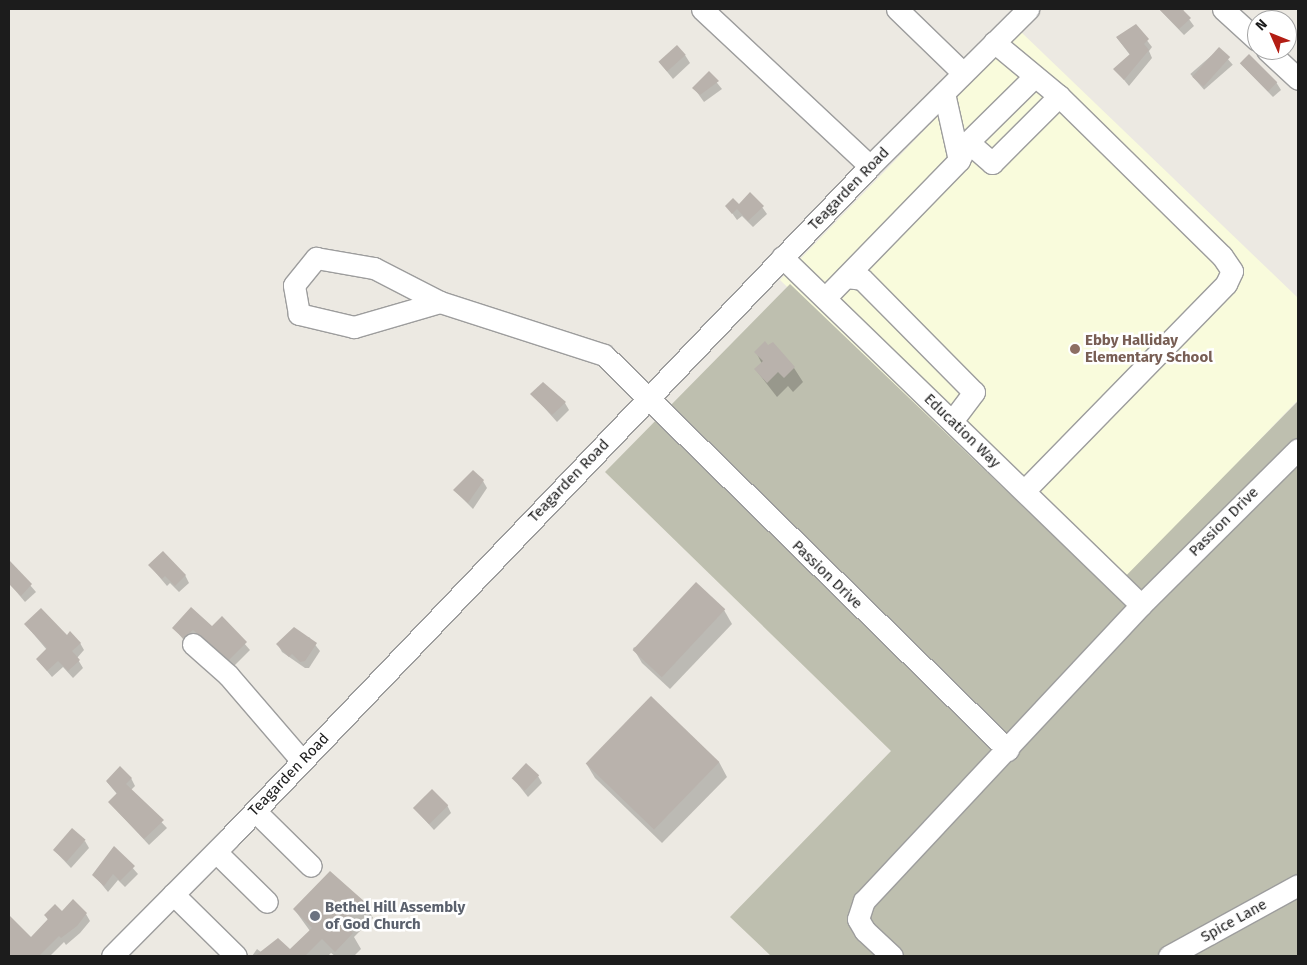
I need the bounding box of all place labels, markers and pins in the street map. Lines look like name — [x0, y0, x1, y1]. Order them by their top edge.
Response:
place label: Ebby Halliday Elementary School — [1085, 331, 1213, 366]
marker: Ebby Halliday Elementary School — [1069, 343, 1081, 355]
place label: Bethel Hill Assembly of God Church — [325, 898, 465, 933]
marker: Bethel Hill Assembly of God Church — [309, 910, 321, 922]

